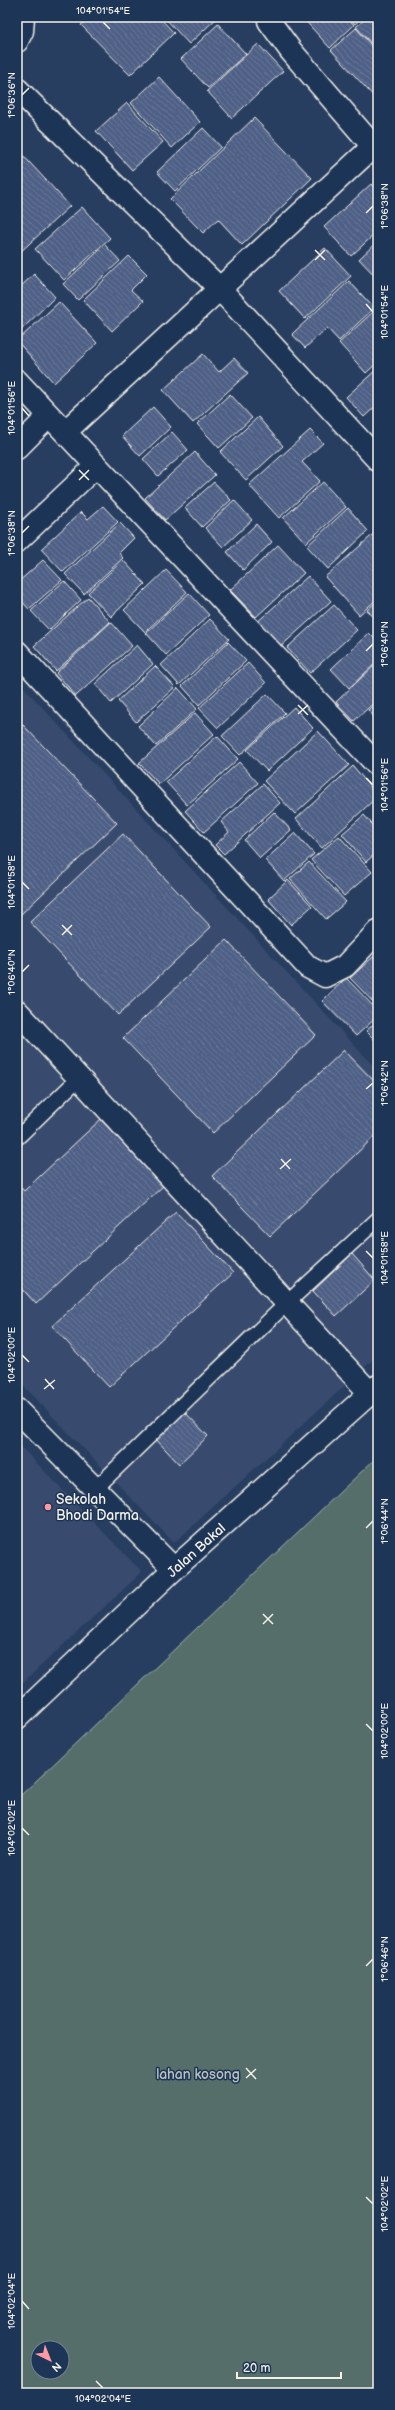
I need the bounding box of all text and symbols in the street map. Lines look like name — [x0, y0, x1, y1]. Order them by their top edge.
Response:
text: 104°01'54"E — [76, 5, 131, 17]
text: 1°06'36"N — [6, 72, 18, 118]
text: 1°06'38"N — [379, 183, 391, 229]
text: 104°01'54"E — [379, 284, 391, 339]
text: 104°01'56"E — [6, 380, 18, 435]
text: 1°06'38"N — [6, 510, 18, 556]
text: 1°06'40"N — [379, 621, 391, 667]
text: 104°01'56"E — [379, 757, 391, 812]
text: 104°01'58"E — [6, 855, 18, 909]
text: 1°06'40"N — [6, 949, 18, 995]
text: 1°06'42"N — [379, 1060, 391, 1106]
text: 104°01'58"E — [379, 1231, 391, 1285]
text: 104°02'00"E — [6, 1327, 18, 1383]
place label: Sekolah Bhodi Darma — [56, 1491, 139, 1524]
text: 1°06'44"N — [379, 1498, 391, 1544]
marker: Sekolah Bhodi Darma — [43, 1502, 53, 1512]
street label: Jalan Bakal — [164, 1520, 229, 1581]
text: 104°02'00"E — [379, 1703, 391, 1759]
text: 104°02'02"E — [6, 1800, 18, 1856]
text: 1°06'46"N — [379, 1936, 391, 1982]
park label: lahan kosong — [156, 2066, 240, 2083]
text: 104°02'02"E — [379, 2176, 391, 2232]
text: 104°02'04"E — [6, 2272, 18, 2329]
north arrow — [30, 2340, 70, 2380]
scale bar — [237, 2354, 341, 2380]
text: N — [49, 2359, 64, 2375]
text: 20 m — [243, 2361, 270, 2376]
text: 104°02'04"E — [75, 2393, 132, 2405]

